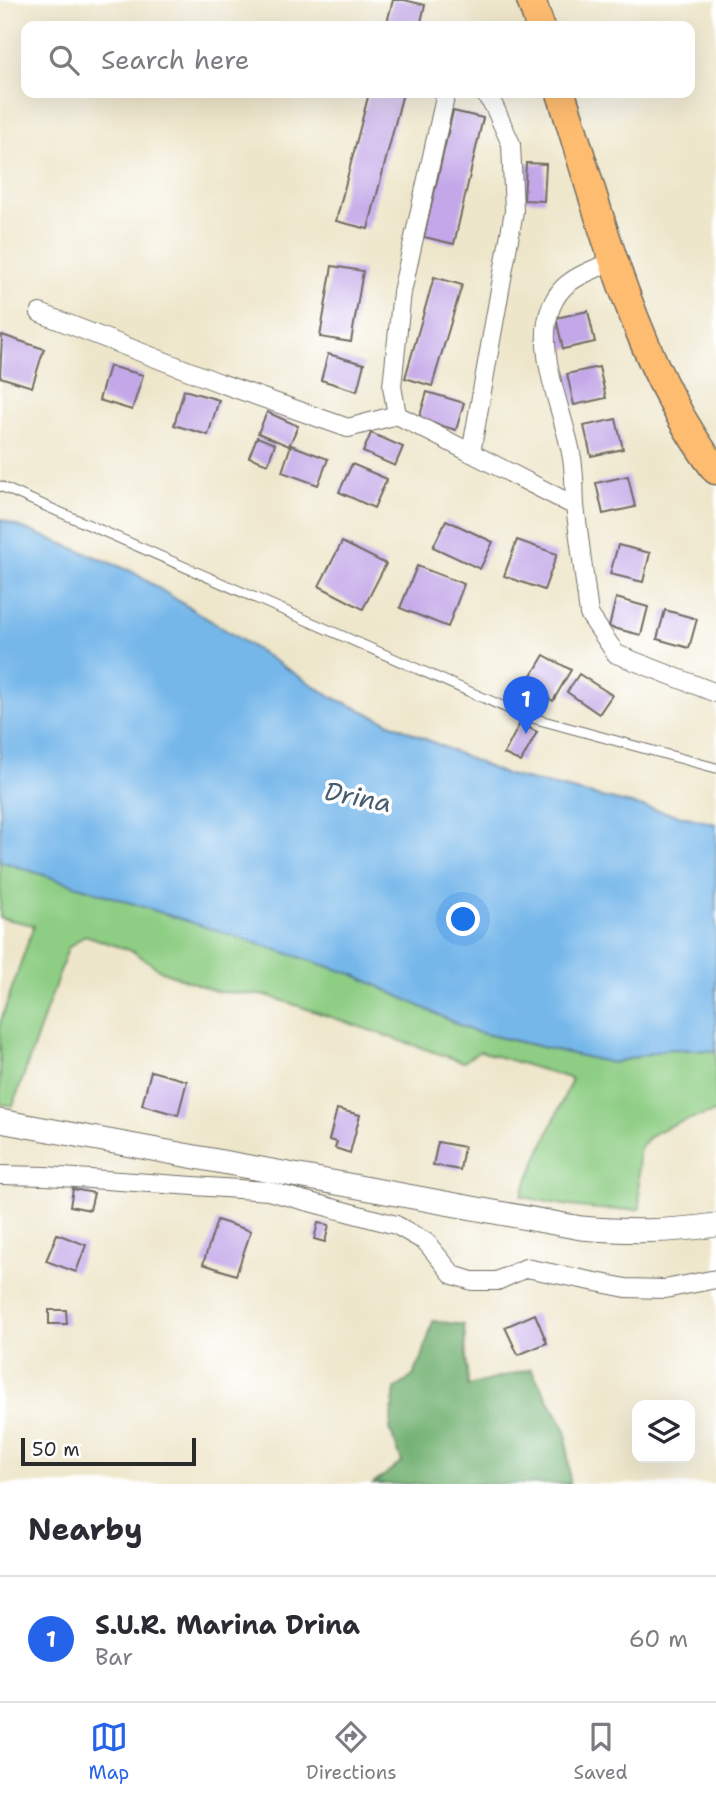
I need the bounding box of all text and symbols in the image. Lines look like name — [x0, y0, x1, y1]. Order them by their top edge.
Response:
search box — [21, 21, 695, 98]
icon: search — [45, 41, 83, 79]
text: Search here — [101, 42, 250, 77]
pin: 1 — [503, 676, 549, 734]
water label: Drina — [321, 773, 395, 820]
your location — [446, 902, 480, 936]
map controls — [632, 1400, 695, 1463]
button: layers — [632, 1400, 695, 1463]
scale bar — [21, 1435, 196, 1467]
text: 50 m — [32, 1437, 80, 1462]
text: Nearby — [28, 1509, 143, 1550]
text: S.U.R. Marina Drina — [95, 1607, 360, 1642]
text: 1 — [46, 1624, 56, 1654]
text: 60 m — [629, 1624, 688, 1654]
text: Bar — [95, 1642, 133, 1672]
tab: Map — [88, 1718, 129, 1785]
tab: Directions — [306, 1718, 397, 1785]
tab: Saved — [574, 1718, 628, 1785]

